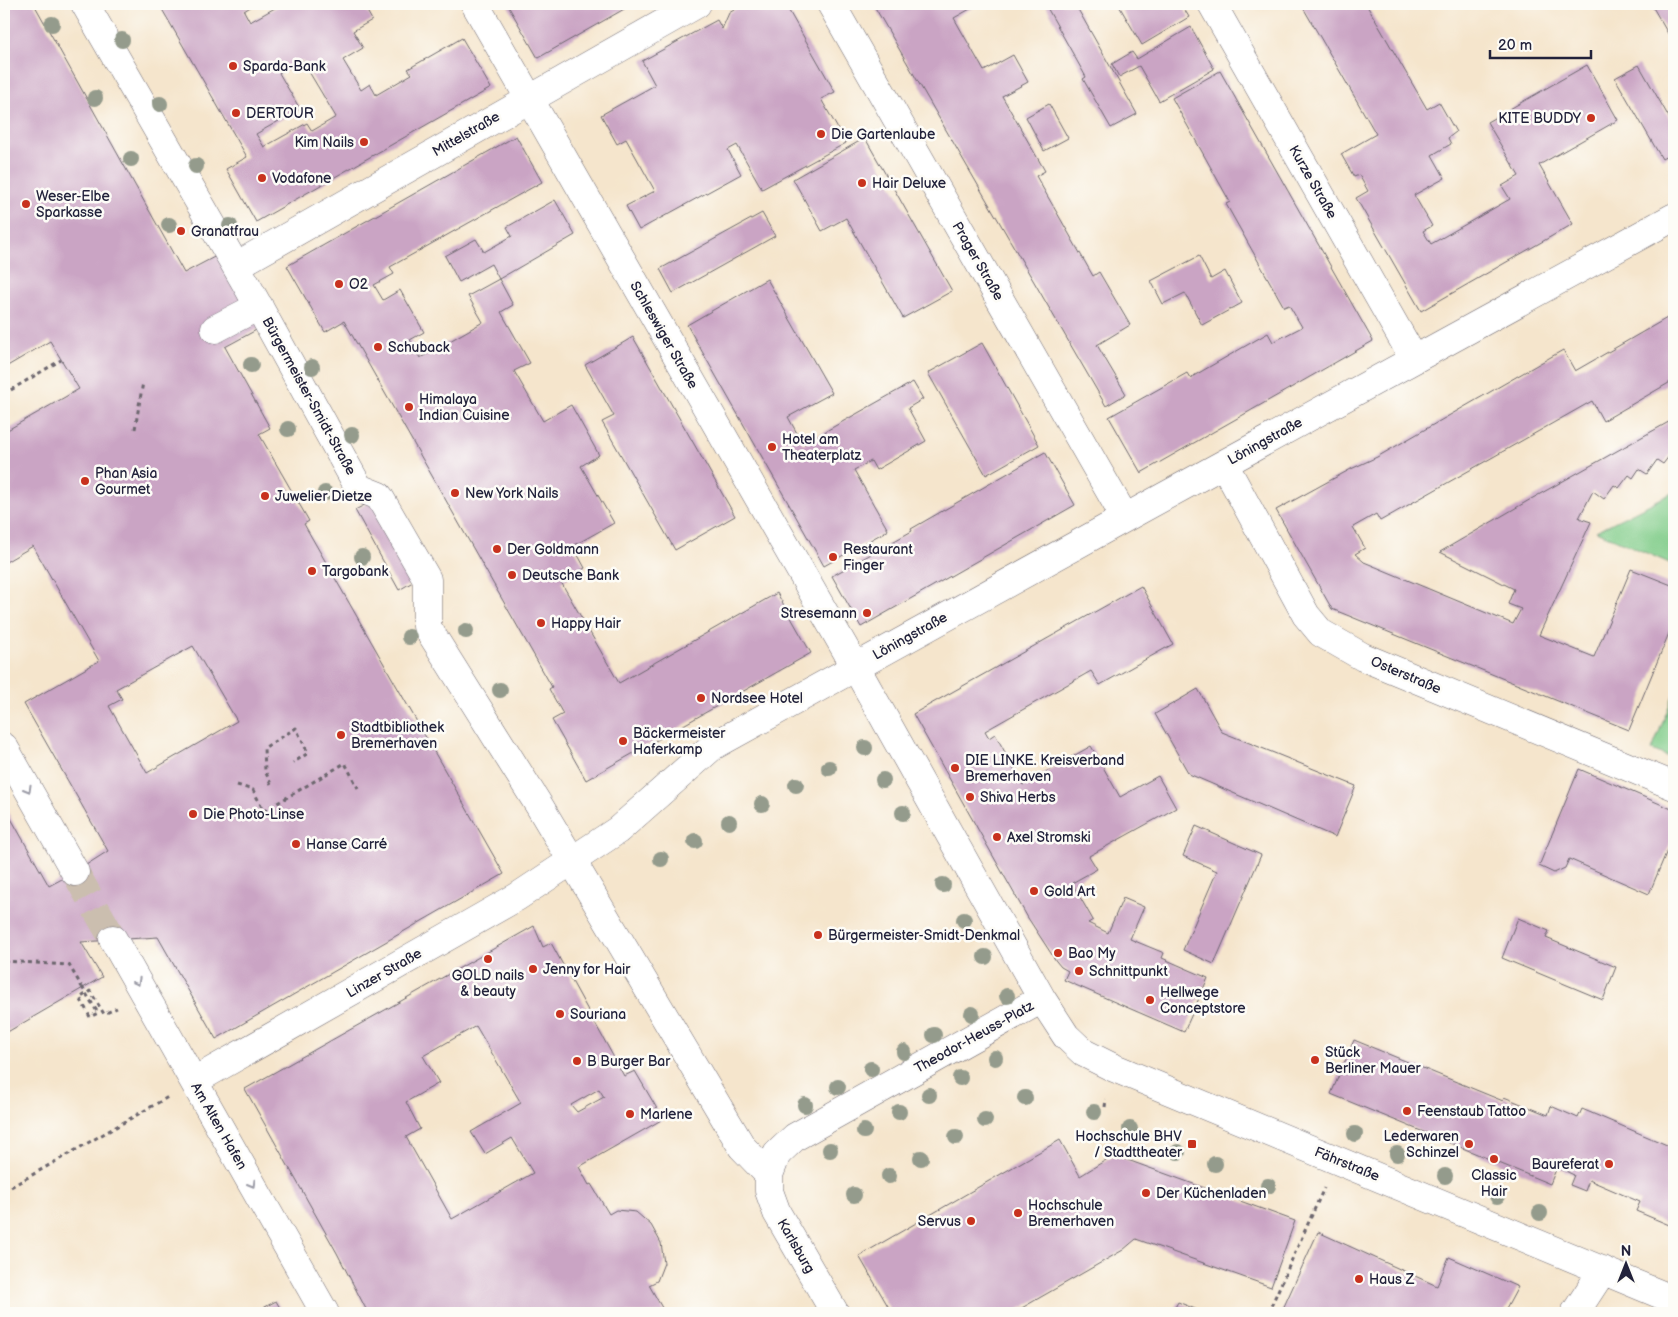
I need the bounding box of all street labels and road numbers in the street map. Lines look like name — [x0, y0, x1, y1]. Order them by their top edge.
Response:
street label: Mittelstraße — [429, 108, 503, 160]
street label: Kurze Straße — [1285, 142, 1341, 222]
street label: Prager Straße — [949, 219, 1007, 303]
street label: Schleswiger Straße — [626, 278, 702, 392]
street label: Bürgermeister-Smidt-Straße — [258, 314, 360, 478]
street label: Löningstraße — [1225, 414, 1305, 468]
street label: Löningstraße — [870, 609, 950, 663]
street label: Osterstraße — [1368, 653, 1444, 697]
street label: Linzer Straße — [343, 945, 425, 1001]
street label: Theodor-Heuss-Platz — [911, 997, 1037, 1077]
street label: Am Alten Hafen — [187, 1079, 251, 1173]
street label: Fährstraße — [1312, 1143, 1382, 1185]
street label: Karlsburg — [774, 1216, 818, 1276]

